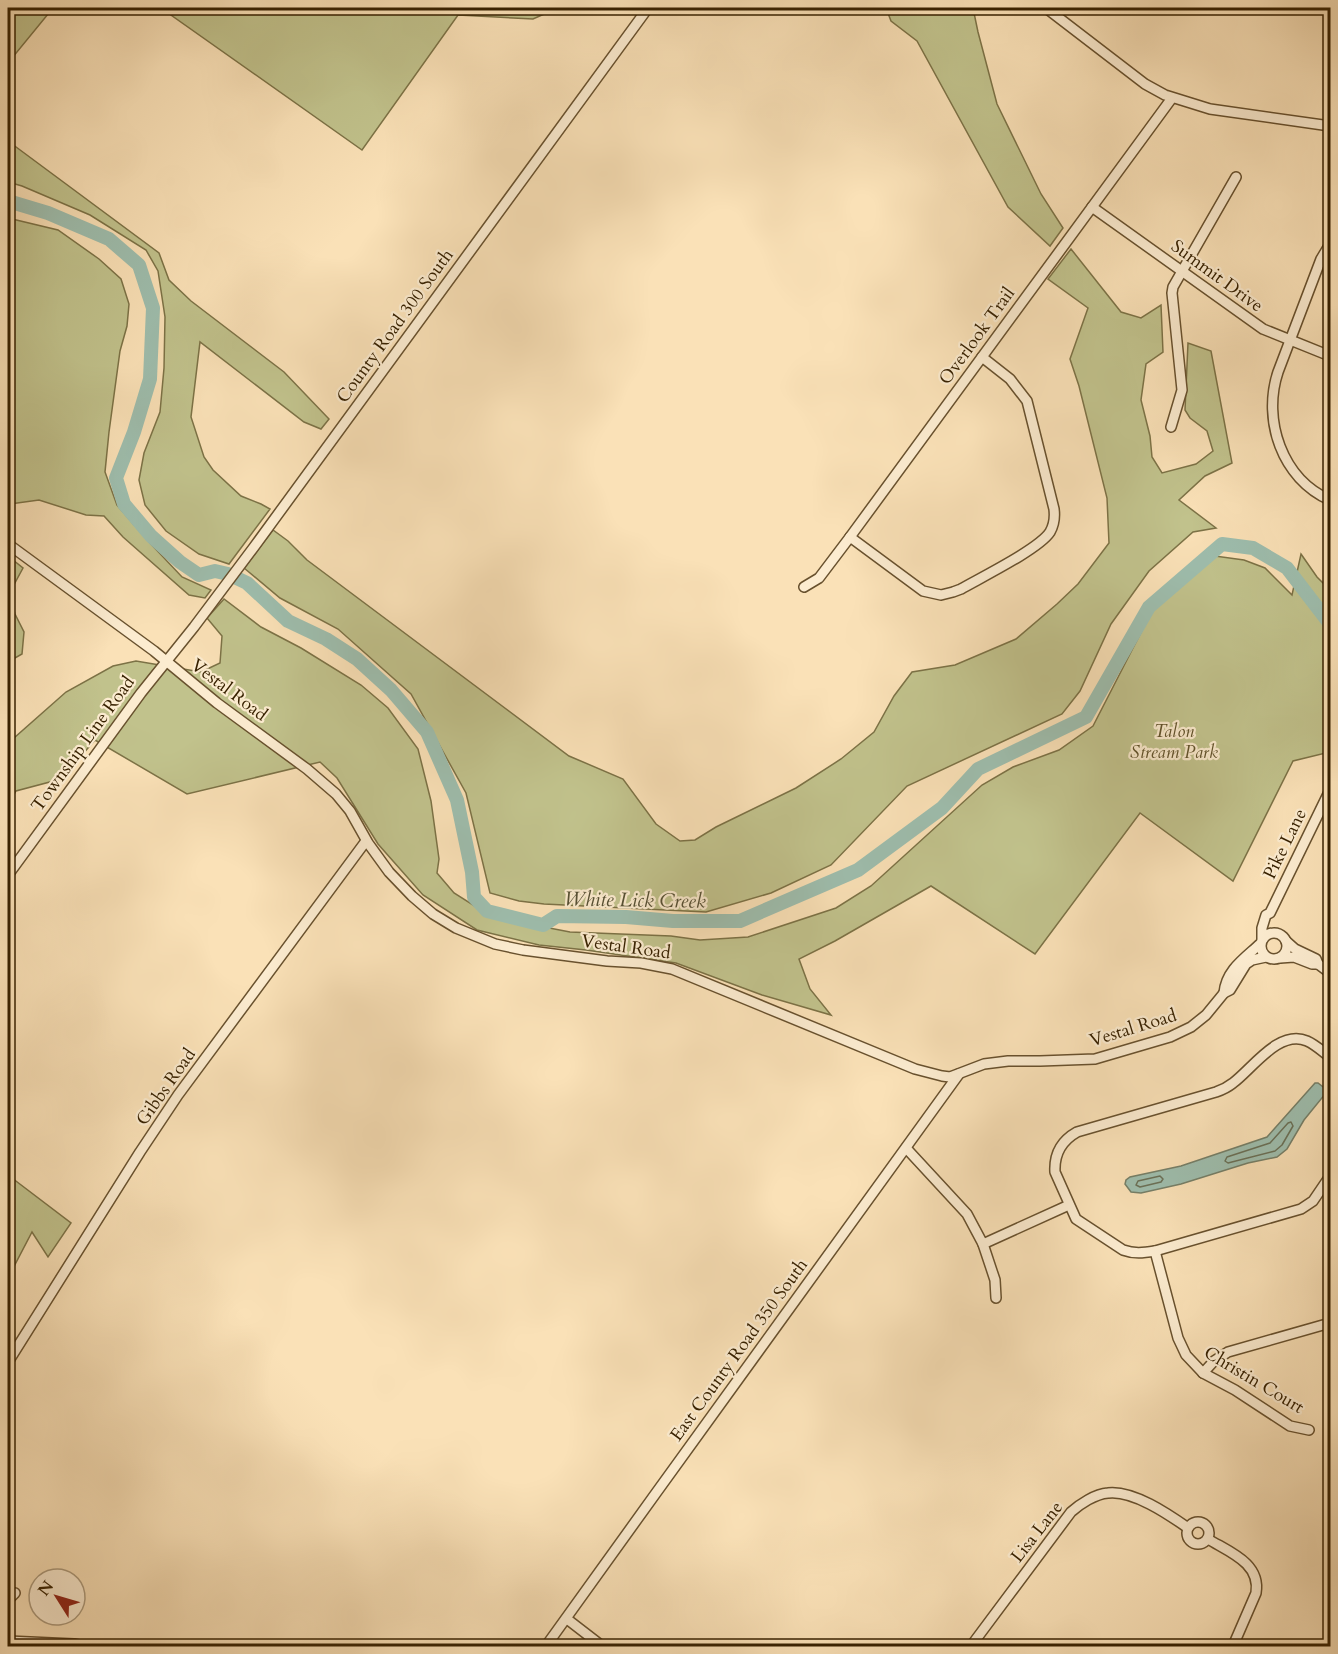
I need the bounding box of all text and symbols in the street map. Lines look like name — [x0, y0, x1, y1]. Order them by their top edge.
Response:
street label: Summit Drive — [1166, 234, 1268, 318]
street label: County Road 300 South — [331, 244, 459, 408]
street label: Overlook Trail — [933, 282, 1021, 390]
street label: Vestal Road — [186, 653, 273, 727]
street label: Township Line Road — [25, 671, 141, 817]
park label: Talon Stream Park — [1130, 719, 1218, 765]
street label: Pike Lane — [1257, 805, 1313, 883]
water label: White Lick Creek — [564, 885, 706, 915]
street label: Vestal Road — [580, 928, 673, 966]
street label: Vestal Road — [1086, 1003, 1180, 1053]
street label: Gibbs Road — [130, 1043, 202, 1131]
street label: East County Road 350 South — [664, 1254, 814, 1446]
street label: Christin Court — [1199, 1340, 1309, 1420]
street label: Lisa Lane — [1005, 1496, 1069, 1568]
north arrow — [27, 1567, 87, 1627]
text: N — [33, 1576, 59, 1601]

